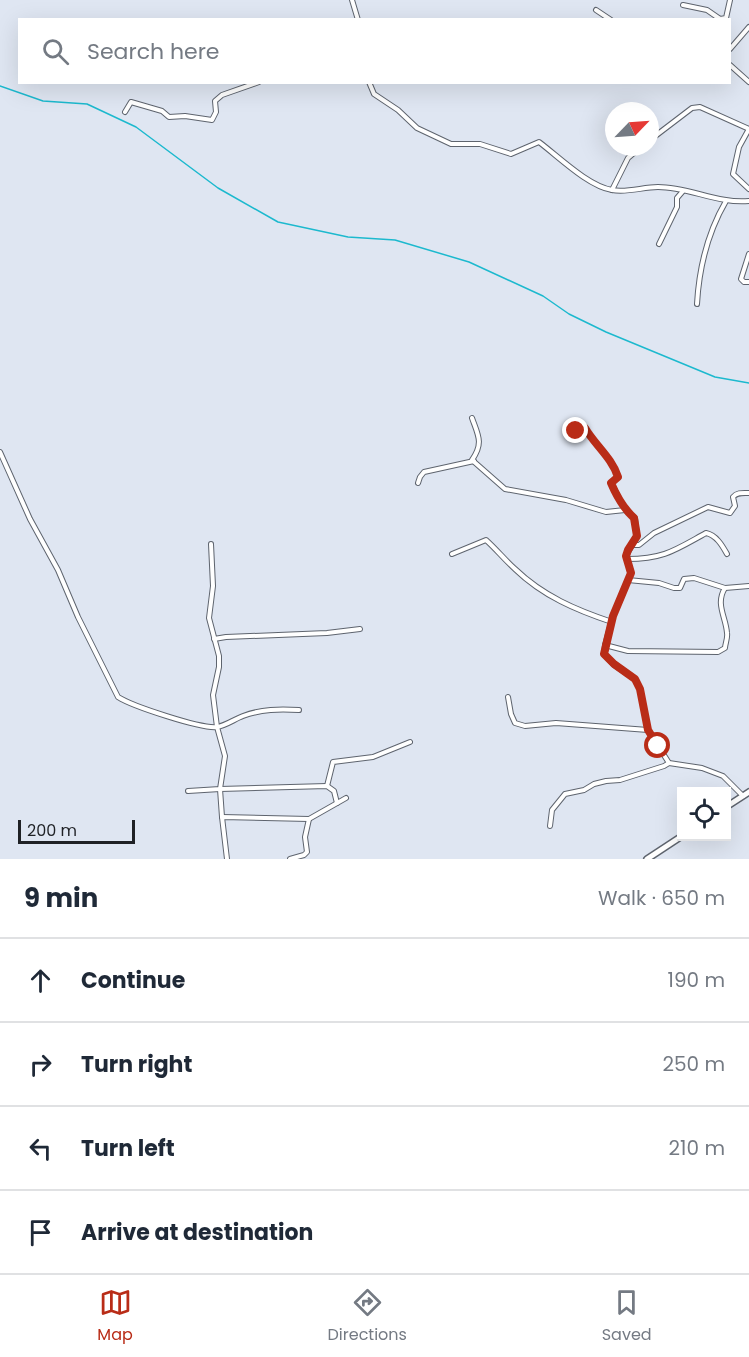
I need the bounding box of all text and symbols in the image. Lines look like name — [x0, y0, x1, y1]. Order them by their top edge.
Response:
search box — [18, 18, 731, 84]
icon: search — [39, 35, 72, 68]
text: Search here — [87, 36, 220, 67]
north arrow — [605, 102, 659, 156]
route end — [562, 417, 588, 443]
route start — [644, 732, 670, 758]
map controls — [677, 787, 731, 841]
button: locate — [677, 787, 731, 841]
scale bar — [18, 817, 135, 844]
text: 200 m — [27, 819, 77, 842]
text: 9 min — [24, 880, 98, 916]
text: Walk · 650 m — [598, 884, 725, 912]
icon: ahead — [24, 964, 57, 997]
text: Continue — [81, 965, 185, 996]
text: 190 m — [668, 966, 725, 994]
icon: right — [24, 1048, 57, 1081]
text: Turn right — [81, 1049, 192, 1080]
text: 250 m — [662, 1050, 725, 1078]
icon: left — [24, 1132, 57, 1165]
text: Turn left — [81, 1133, 175, 1164]
text: 210 m — [669, 1134, 725, 1162]
icon: arrive — [24, 1216, 57, 1249]
text: Arrive at destination — [81, 1217, 313, 1248]
tab: Map — [97, 1286, 133, 1347]
tab: Directions — [328, 1286, 407, 1347]
tab: Saved — [602, 1286, 652, 1347]

